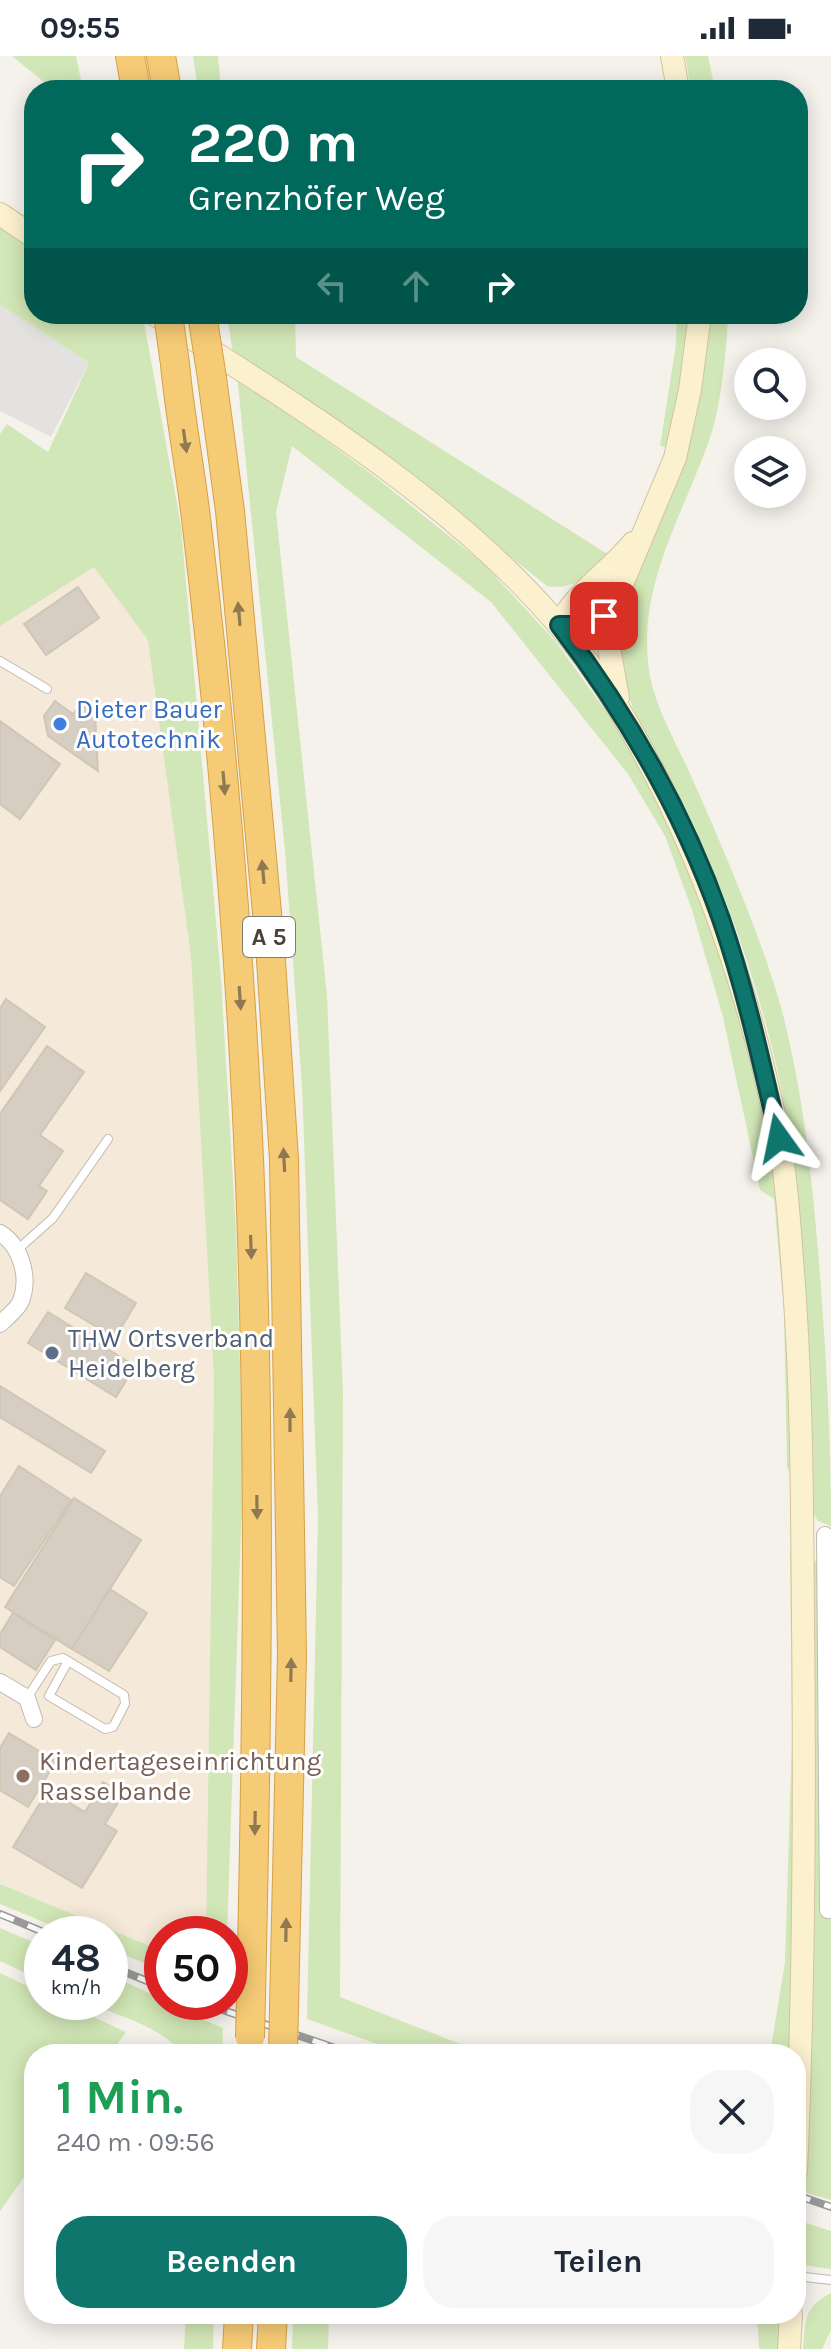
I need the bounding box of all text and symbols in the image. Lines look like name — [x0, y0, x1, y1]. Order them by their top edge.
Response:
text: 09:55 — [40, 10, 120, 46]
text: 220 m — [188, 110, 359, 175]
icon: right — [56, 112, 160, 216]
text: Grenzhöfer Weg — [188, 177, 445, 219]
icon: left — [310, 264, 354, 308]
icon: ahead — [394, 264, 438, 308]
icon: right — [478, 264, 522, 308]
map controls — [734, 348, 806, 508]
button: search — [734, 348, 806, 420]
one-way arrow — [179, 429, 192, 454]
button: layers — [734, 436, 806, 508]
pin — [570, 582, 638, 650]
icon: arrive — [582, 594, 626, 638]
one-way arrow — [233, 601, 246, 626]
place label: Dieter Bauer Autotechnik — [76, 694, 223, 755]
marker: Dieter Bauer Autotechnik — [51, 715, 69, 733]
one-way arrow — [217, 771, 230, 796]
one-way arrow — [257, 860, 270, 885]
road number: A 5 — [243, 917, 295, 957]
one-way arrow — [234, 985, 247, 1010]
position arrow — [737, 1096, 821, 1180]
one-way arrow — [277, 1147, 290, 1172]
one-way arrow — [244, 1235, 257, 1260]
place label: THW Ortsverband Heidelberg — [68, 1323, 274, 1384]
marker: THW Ortsverband Heidelberg — [43, 1344, 61, 1362]
one-way arrow — [284, 1407, 296, 1432]
one-way arrow — [251, 1495, 263, 1520]
one-way arrow — [285, 1657, 298, 1682]
place label: Kindertageseinrichtung Rasselbande — [39, 1746, 321, 1807]
marker: Kindertageseinrichtung Rasselbande — [14, 1767, 32, 1785]
one-way arrow — [249, 1811, 261, 1836]
speed limit sign: 50 — [144, 1916, 248, 2020]
one-way arrow — [279, 1917, 292, 1942]
text: 48 — [51, 1934, 101, 1981]
text: km/h — [51, 1976, 101, 1999]
text: 1 Min. — [56, 2069, 183, 2125]
button: close — [690, 2070, 774, 2154]
text: 240 m · 09:56 — [56, 2127, 215, 2158]
button: Beenden — [56, 2216, 407, 2308]
button: Teilen — [423, 2216, 774, 2308]

